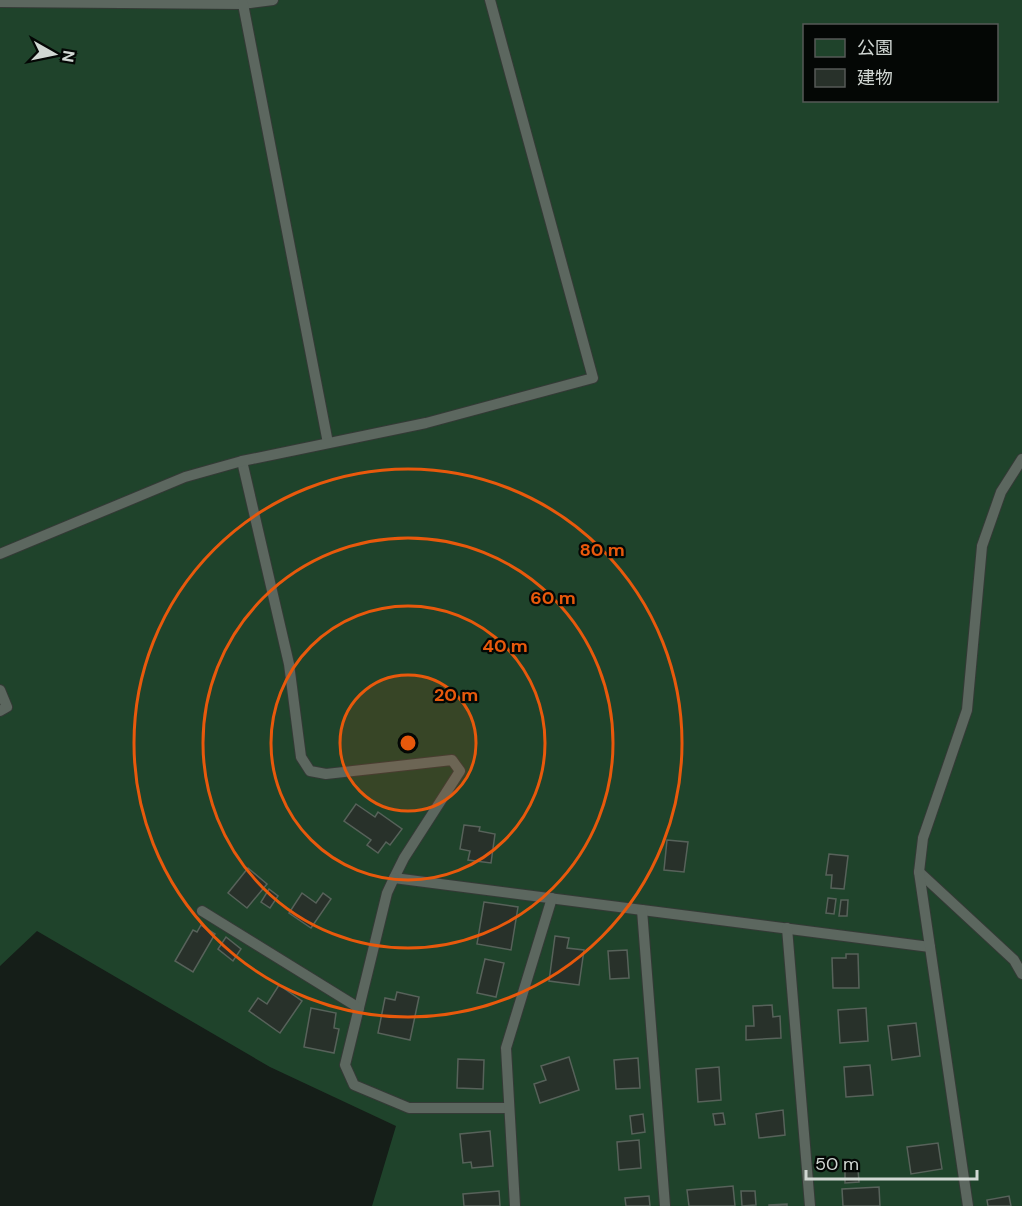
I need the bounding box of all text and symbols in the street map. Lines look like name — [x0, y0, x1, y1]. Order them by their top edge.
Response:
north arrow — [24, 24, 84, 84]
legend — [803, 24, 998, 102]
text: 公園 — [857, 36, 893, 60]
text: N — [57, 49, 80, 64]
text: 建物 — [857, 66, 893, 90]
text: 80 m — [579, 538, 625, 562]
text: 60 m — [530, 586, 576, 610]
text: 40 m — [482, 634, 528, 658]
text: 20 m — [434, 683, 478, 707]
centre of rings — [398, 733, 418, 753]
scale bar — [806, 1143, 977, 1181]
text: 50 m — [815, 1152, 859, 1176]

